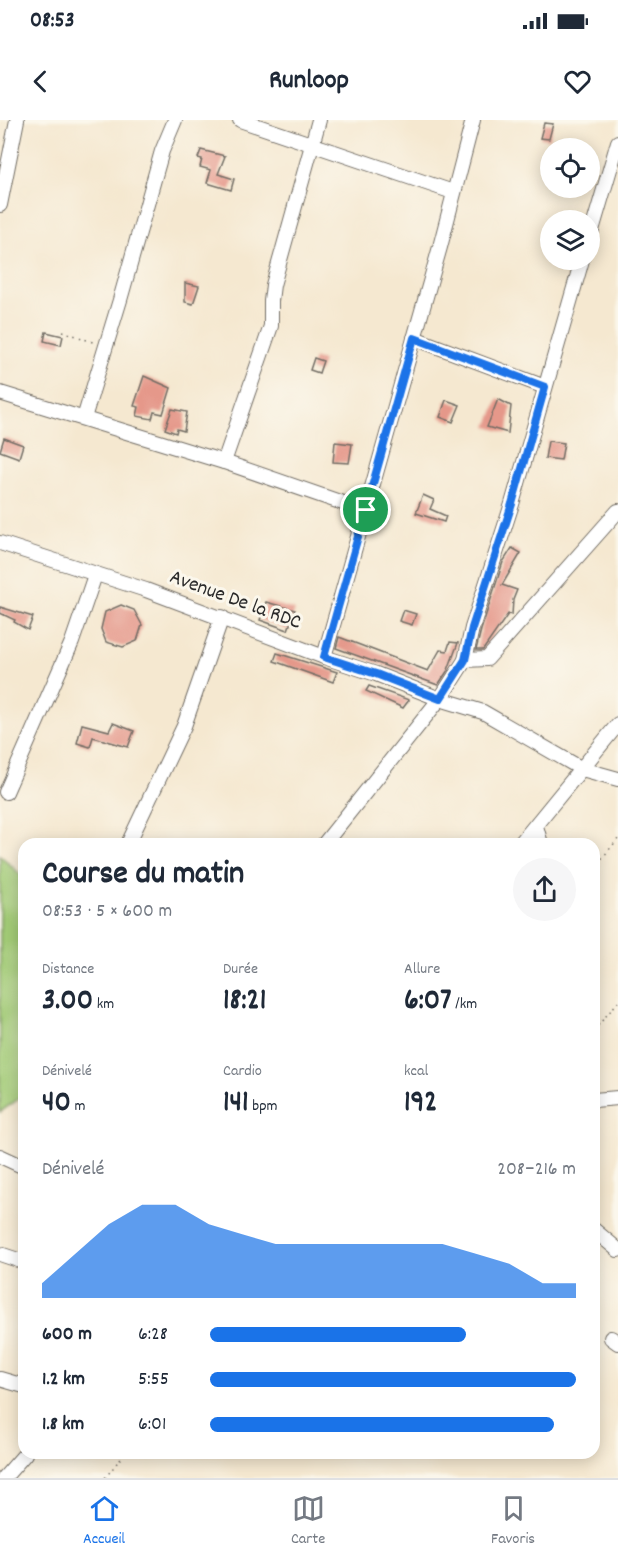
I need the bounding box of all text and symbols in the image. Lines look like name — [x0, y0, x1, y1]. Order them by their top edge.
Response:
text: 08:53 — [30, 6, 74, 37]
text: Runloop — [269, 62, 349, 101]
icon: back — [24, 65, 57, 98]
icon: heart — [561, 65, 594, 98]
map controls — [540, 138, 600, 270]
button: locate — [540, 138, 600, 198]
button: layers — [540, 210, 600, 270]
pin — [340, 484, 391, 535]
icon: arrive — [349, 493, 382, 526]
street label: Avenue De la RDC — [165, 563, 305, 639]
text: Course du matin — [42, 852, 244, 899]
button: share — [513, 858, 576, 921]
text: 08:53 · 5 × 600 m — [42, 898, 172, 926]
text: Distance — [42, 958, 94, 981]
text: Durée — [223, 958, 258, 981]
text: Allure — [404, 958, 440, 981]
text: 3.00 — [42, 981, 93, 1024]
text: 18:21 — [223, 981, 266, 1024]
text: 6:07 — [404, 981, 452, 1024]
text: km — [93, 993, 114, 1016]
text: /km — [452, 993, 477, 1016]
text: Dénivelé — [42, 1060, 92, 1083]
text: Cardio — [223, 1060, 262, 1083]
text: kcal — [404, 1060, 428, 1083]
text: 40 — [42, 1083, 71, 1126]
text: 141 — [223, 1083, 249, 1126]
text: 192 — [404, 1083, 437, 1126]
text: m — [71, 1095, 85, 1118]
text: bpm — [249, 1095, 278, 1118]
text: Dénivelé — [42, 1156, 104, 1184]
text: 208–216 m — [497, 1156, 576, 1184]
text: 600 m — [42, 1321, 92, 1349]
text: 6:28 — [138, 1321, 168, 1349]
text: 1.2 km — [42, 1366, 85, 1394]
text: 5:55 — [138, 1366, 169, 1394]
text: 1.8 km — [42, 1411, 84, 1439]
text: 6:01 — [138, 1411, 166, 1439]
tab: Accueil — [83, 1492, 125, 1551]
tab: Carte — [291, 1492, 325, 1551]
tab: Favoris — [491, 1492, 535, 1551]

